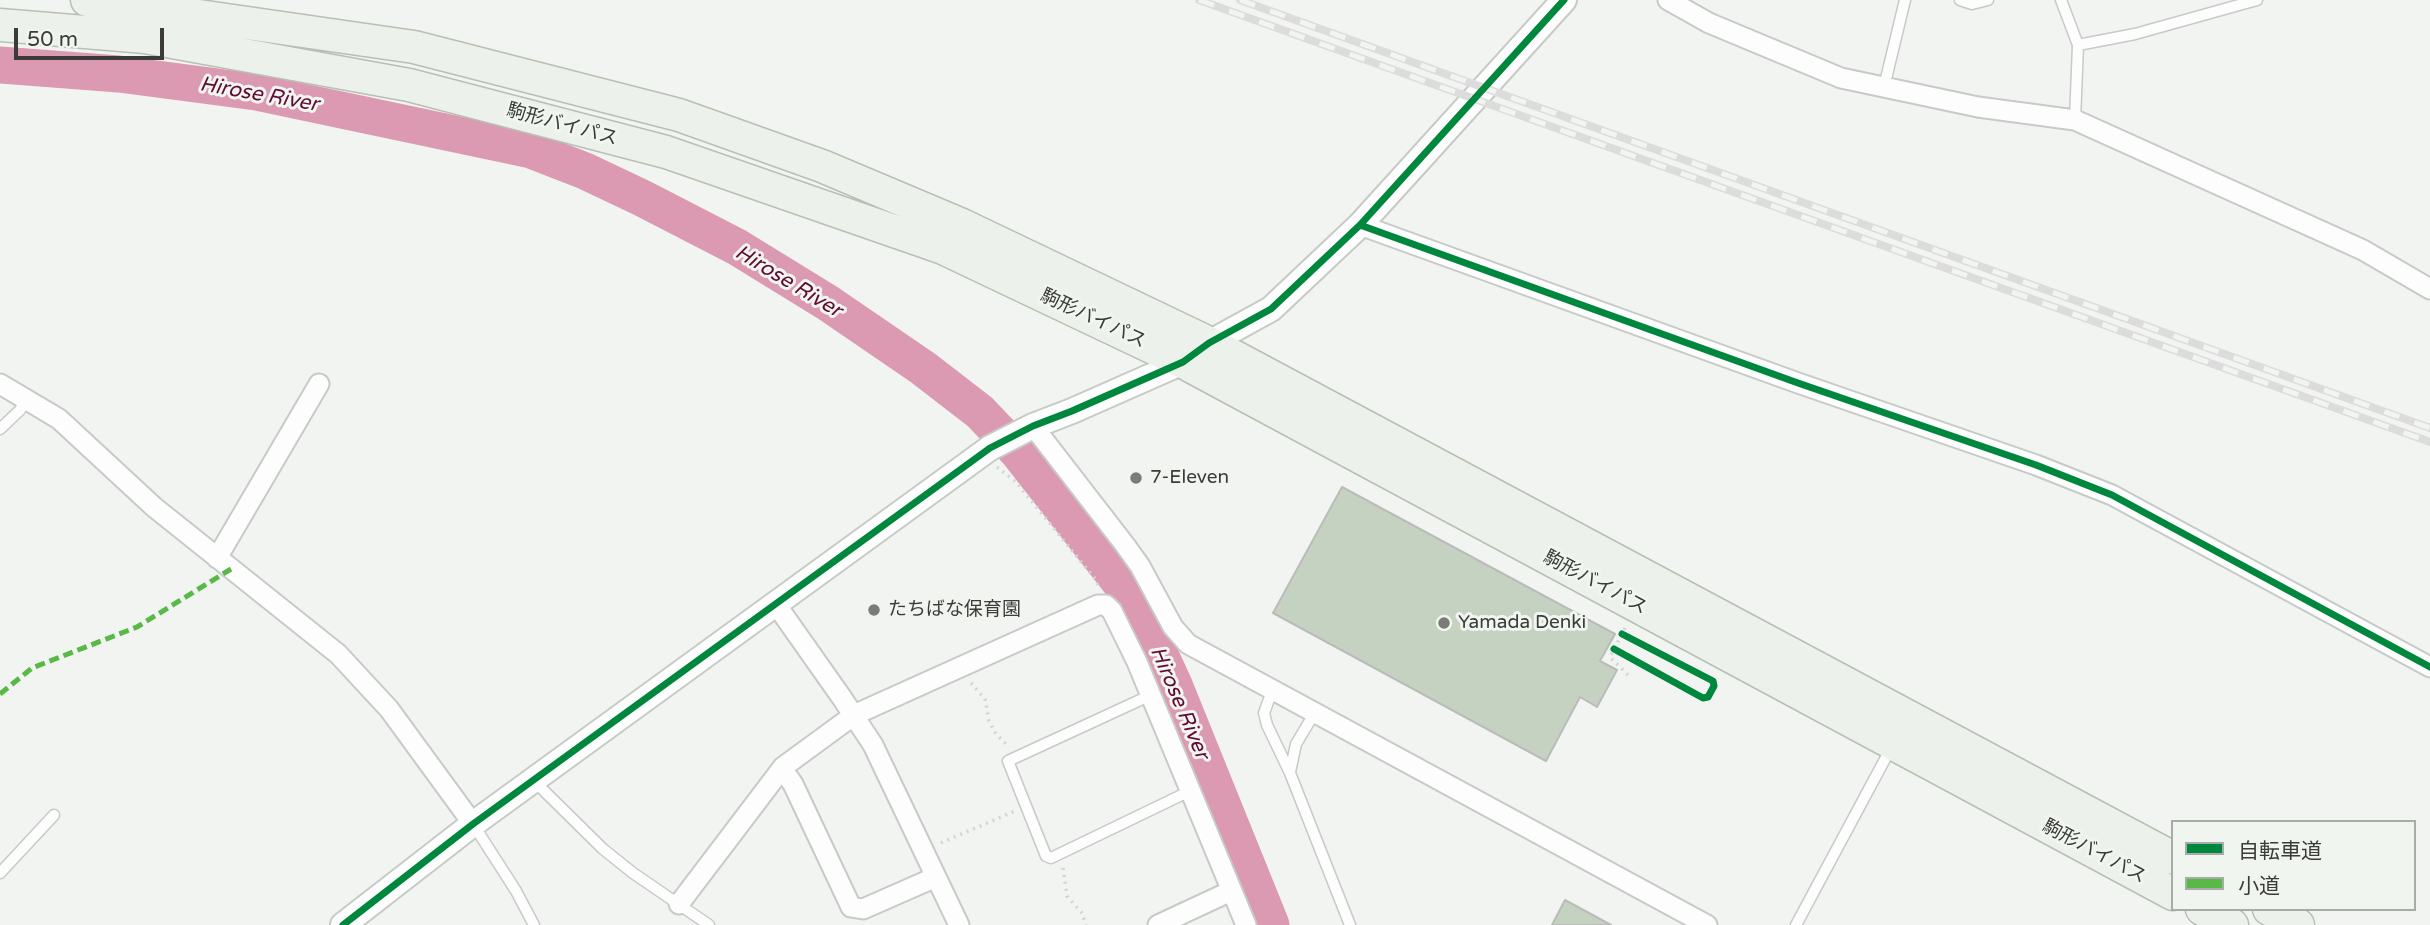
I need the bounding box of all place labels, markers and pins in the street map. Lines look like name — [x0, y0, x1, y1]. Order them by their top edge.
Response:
place label: 7-Eleven — [1150, 467, 1229, 489]
marker: 7-Eleven — [1128, 470, 1144, 486]
place label: たちばな保育園 — [888, 599, 1021, 621]
marker: たちばな保育園 — [866, 602, 882, 618]
place label: Yamada Denki — [1458, 612, 1586, 634]
marker: Yamada Denki — [1436, 615, 1452, 631]

